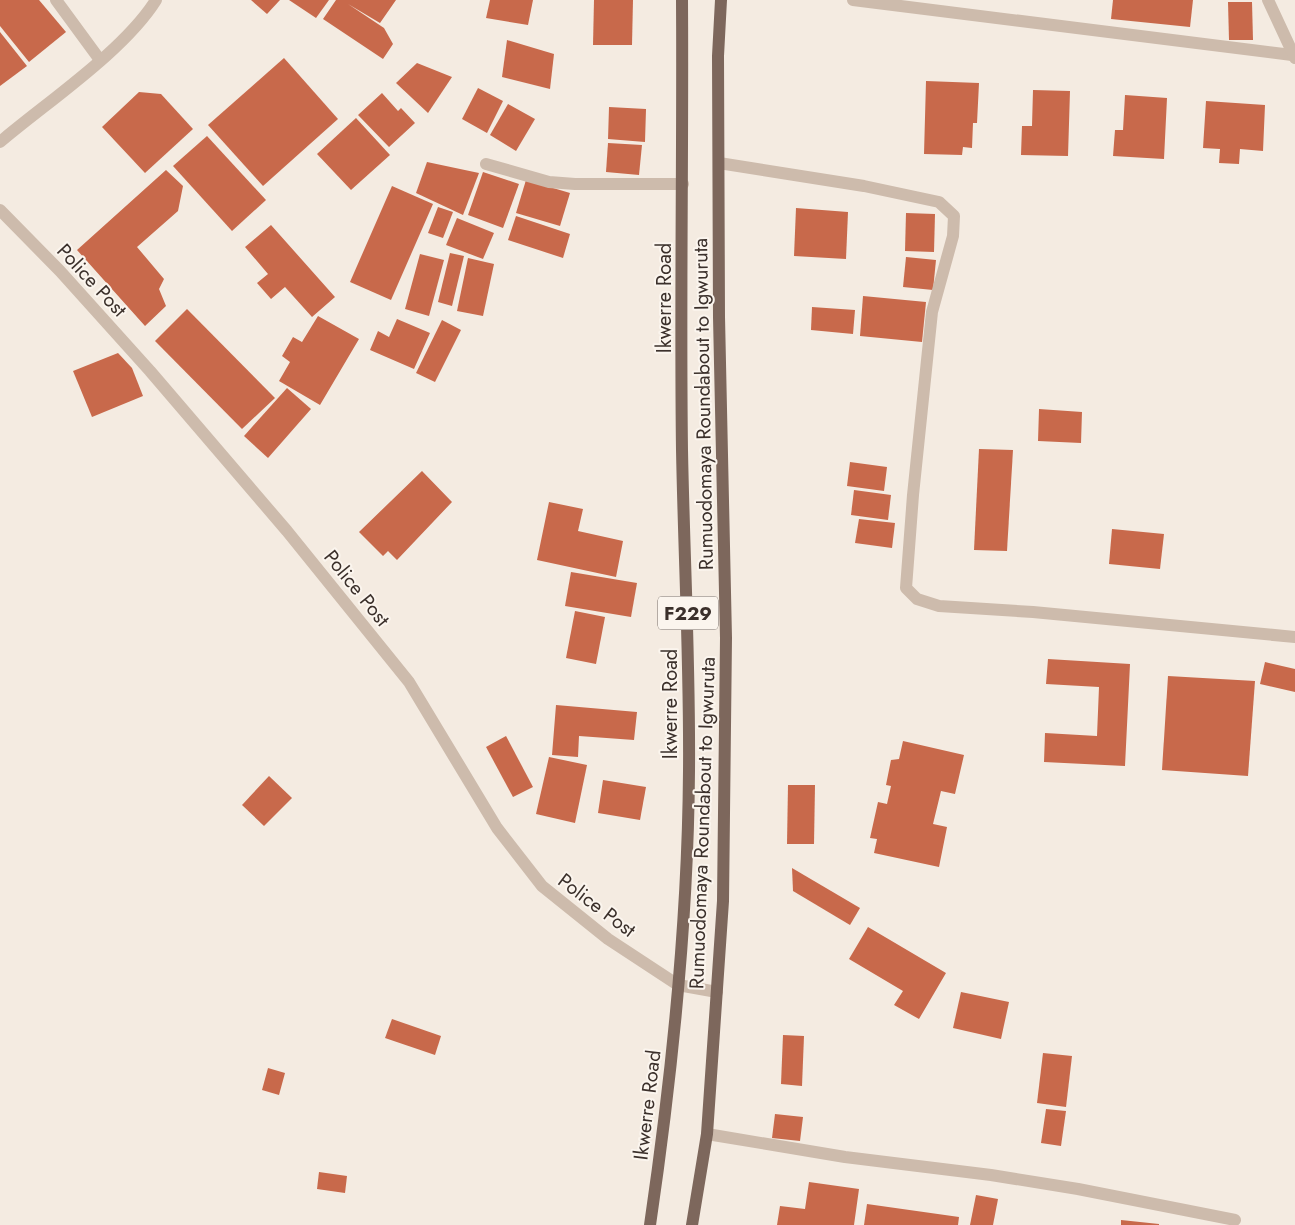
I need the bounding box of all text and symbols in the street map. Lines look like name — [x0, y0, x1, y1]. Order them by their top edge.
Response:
street label: Police Post — [50, 237, 133, 324]
street label: Rumuodomaya Roundabout to Igwuruta — [686, 238, 721, 570]
street label: Ikwerre Road — [650, 243, 679, 353]
street label: Police Post — [317, 544, 397, 633]
road number: F229 — [658, 596, 718, 630]
street label: Ikwerre Road — [656, 649, 685, 759]
street label: Rumuodomaya Roundabout to Igwuruta — [682, 656, 723, 990]
street label: Police Post — [552, 866, 642, 945]
street label: Ikwerre Road — [626, 1048, 669, 1162]

